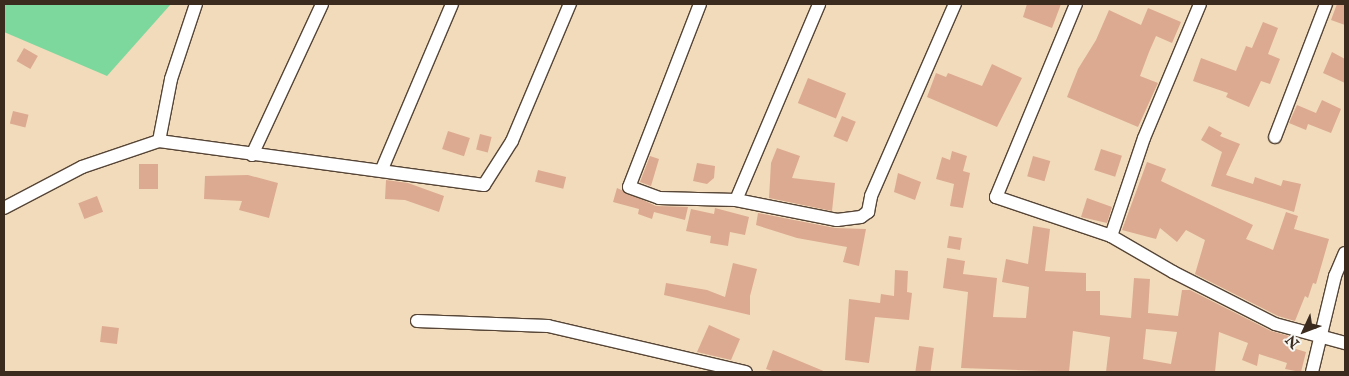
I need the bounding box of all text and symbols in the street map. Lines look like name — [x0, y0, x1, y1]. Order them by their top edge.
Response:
north arrow — [1279, 306, 1329, 356]
text: N — [1282, 331, 1304, 352]

